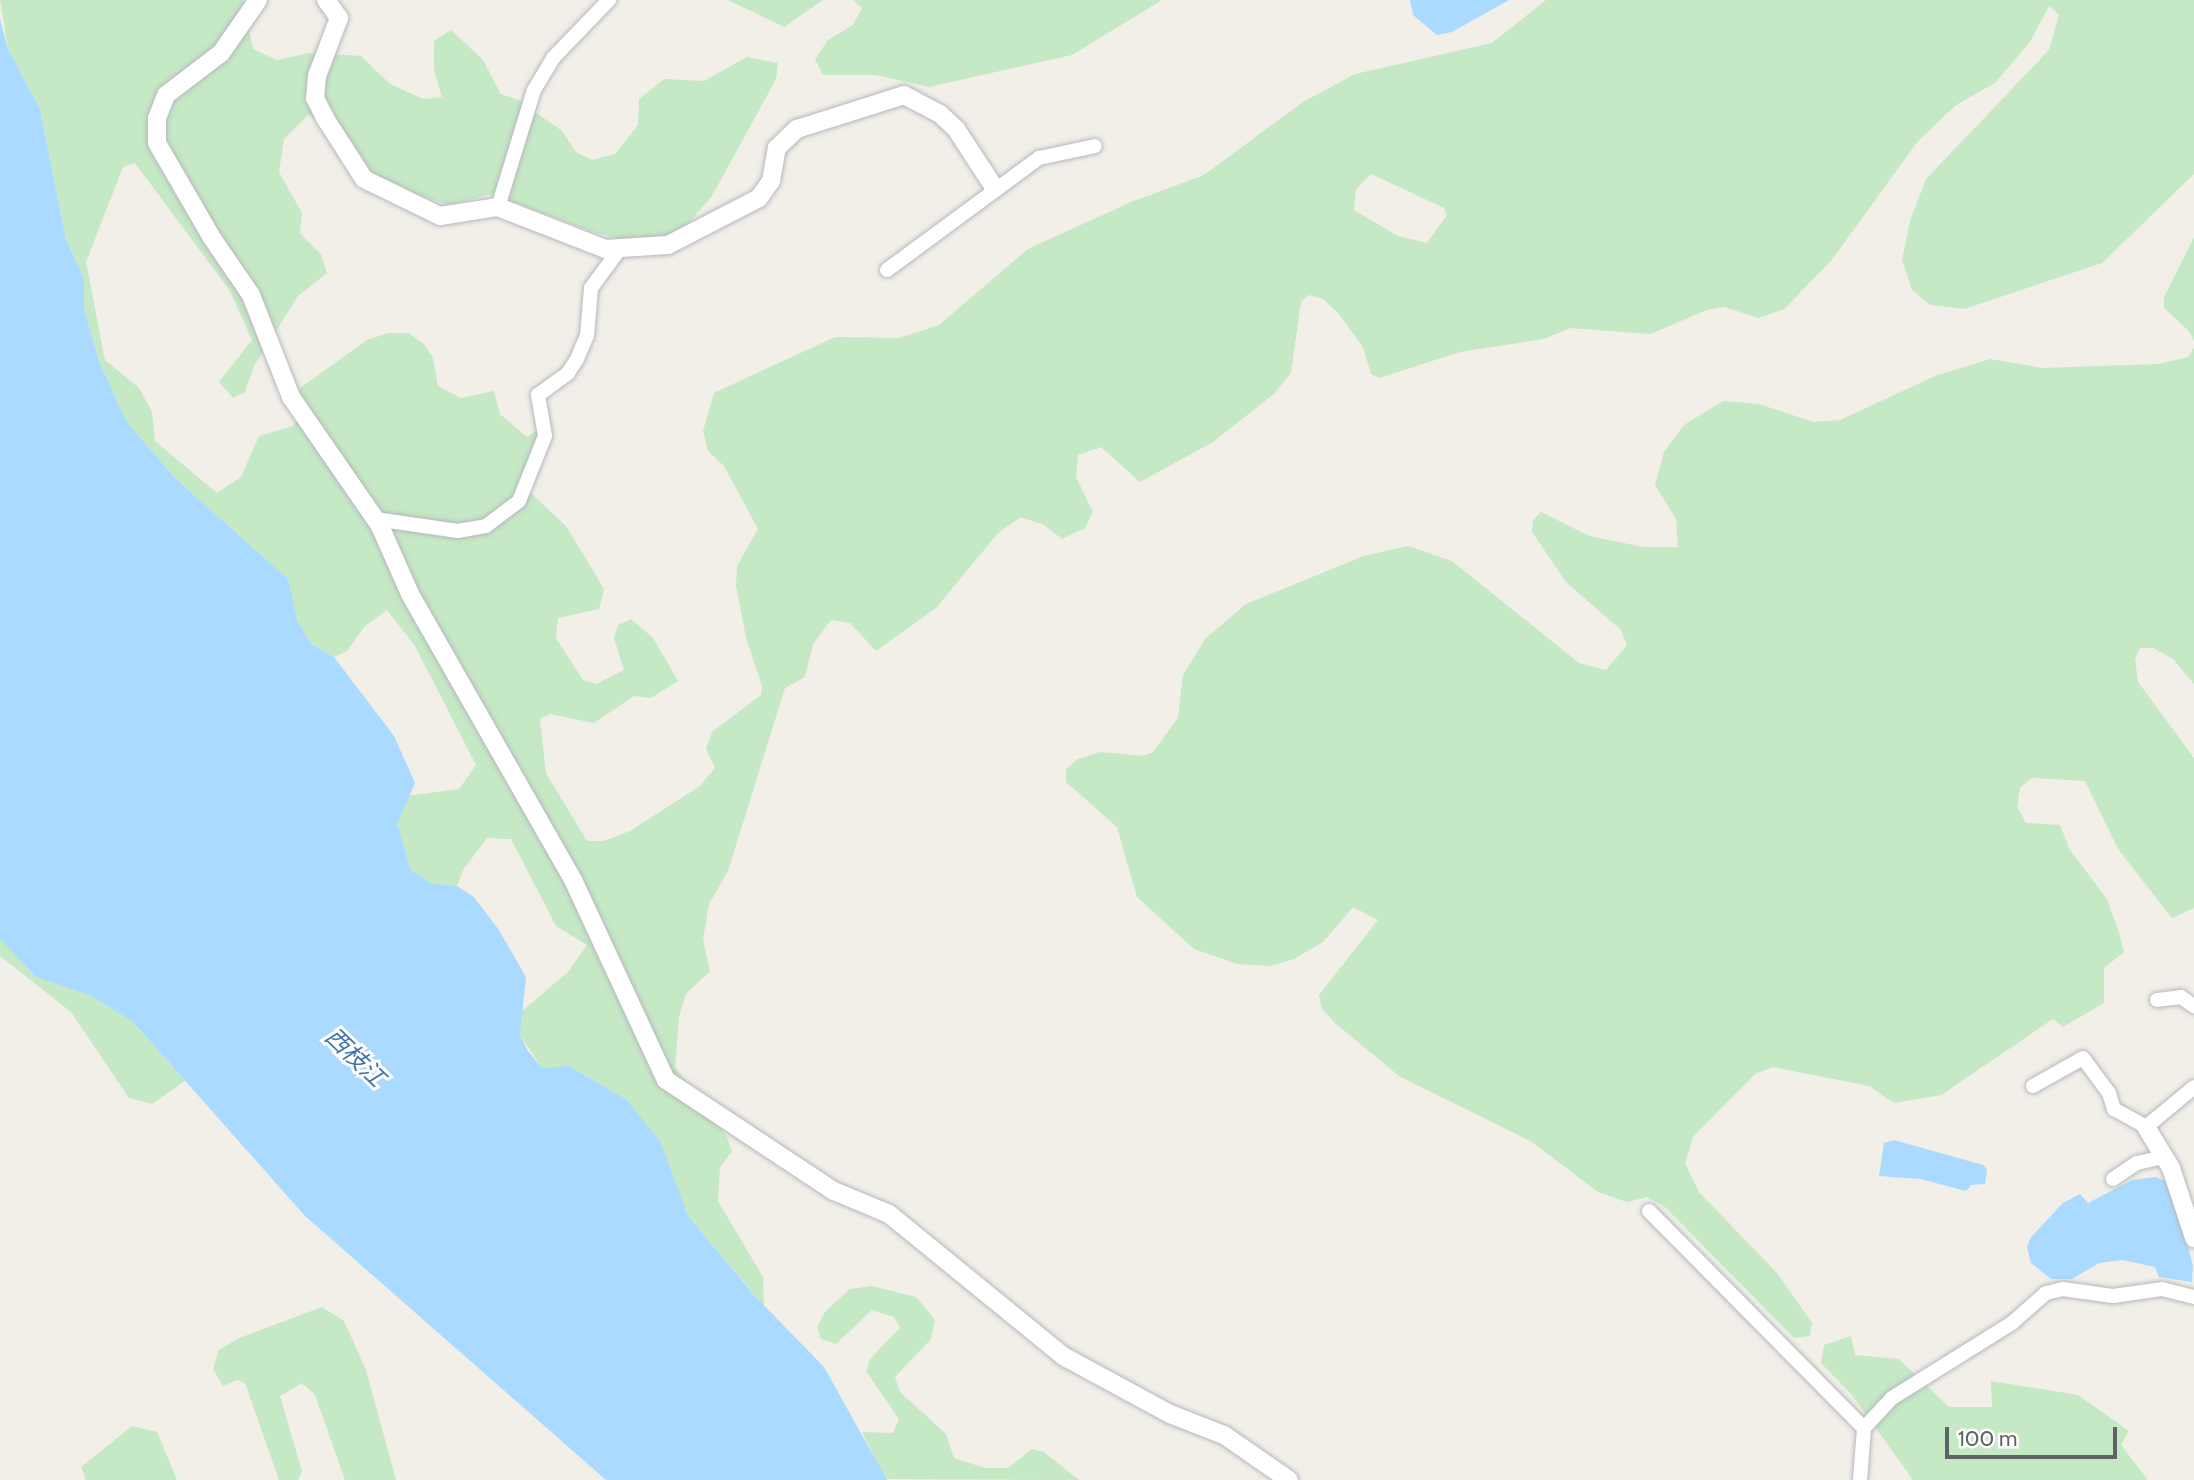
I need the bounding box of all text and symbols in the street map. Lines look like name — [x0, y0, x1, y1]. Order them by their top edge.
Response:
water label: 西枝江 — [319, 1022, 391, 1092]
scale bar — [1949, 1414, 2120, 1458]
text: 100 m — [1958, 1426, 2017, 1451]

